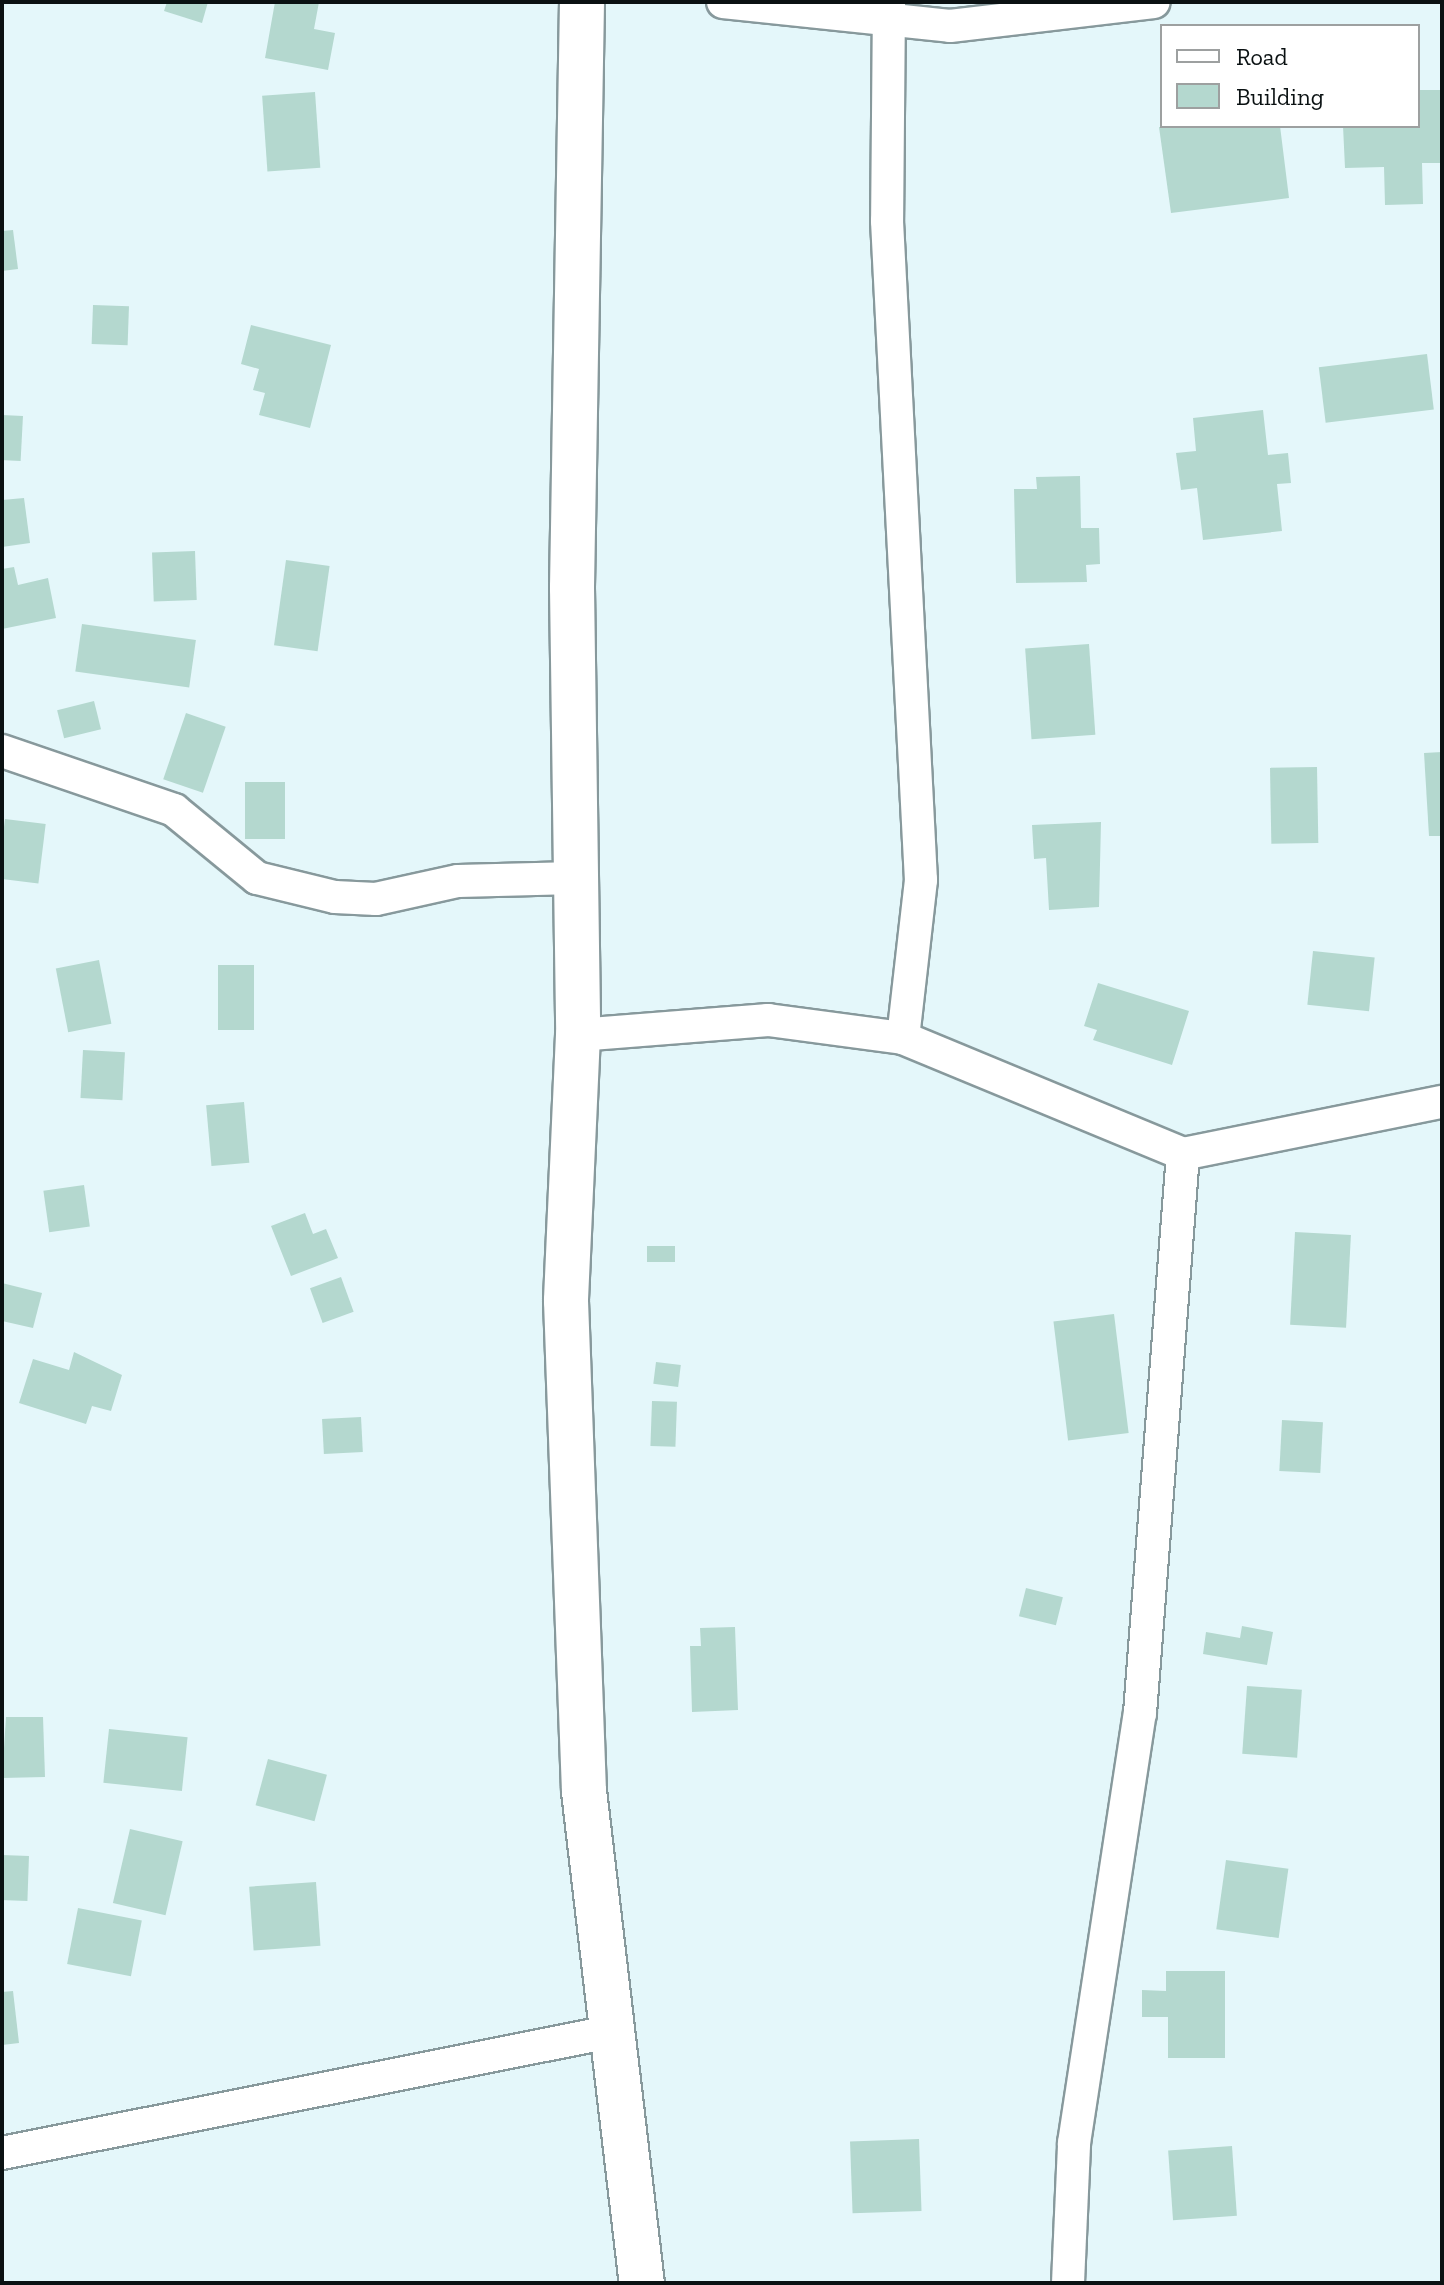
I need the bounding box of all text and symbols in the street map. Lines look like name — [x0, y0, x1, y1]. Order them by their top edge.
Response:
legend — [1160, 24, 1420, 128]
text: Road — [1236, 42, 1288, 71]
text: Building — [1236, 82, 1324, 111]

